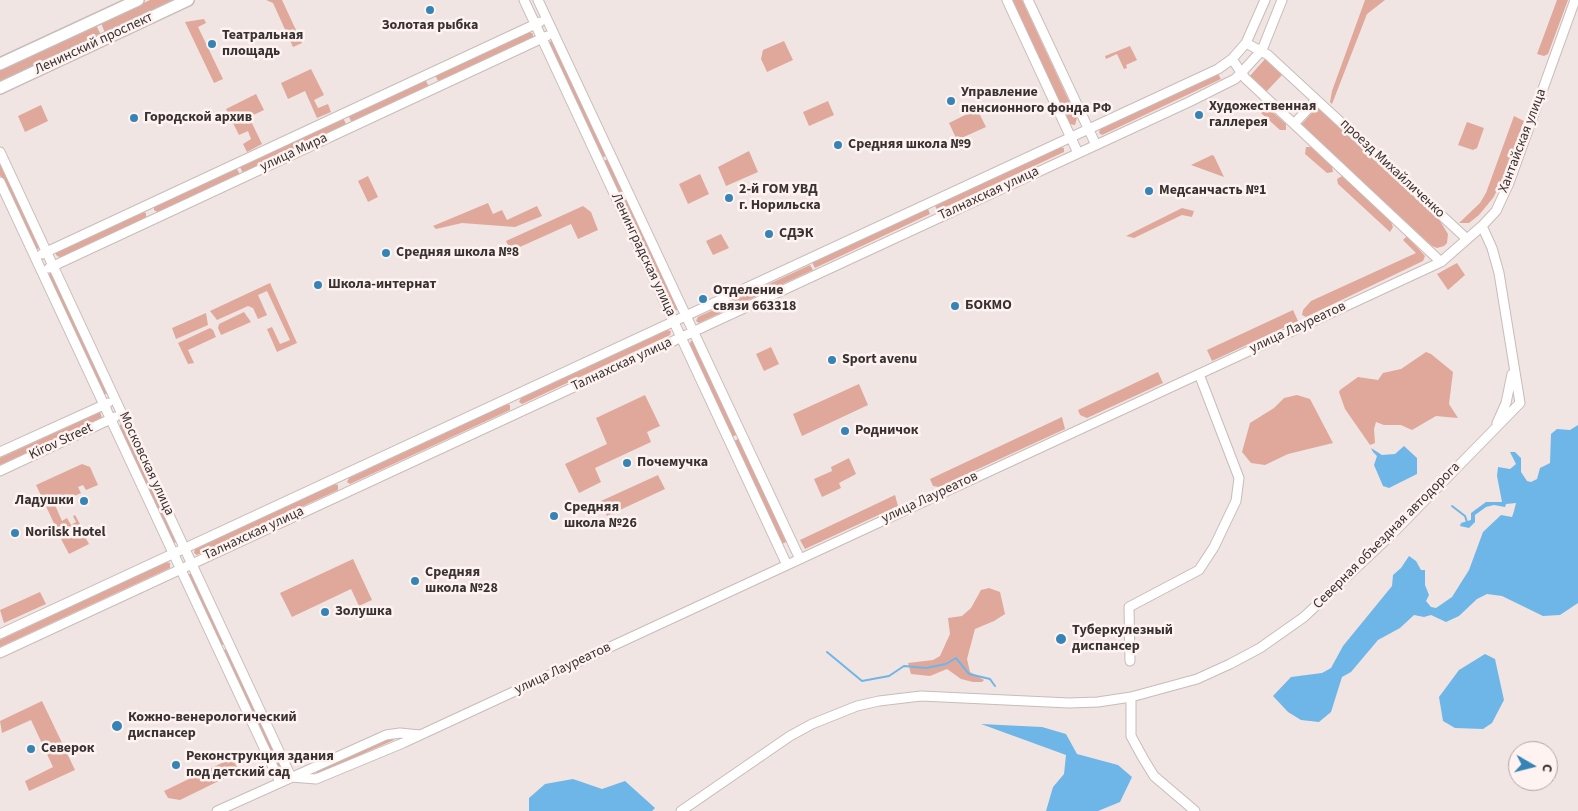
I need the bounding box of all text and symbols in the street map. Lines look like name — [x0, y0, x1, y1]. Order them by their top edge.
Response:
marker: Золотая рыбка — [424, 4, 436, 16]
street label: Ленинский проспект — [32, 9, 156, 79]
place label: Золотая рыбка — [382, 18, 478, 34]
place label: Театральная площадь — [222, 28, 303, 60]
marker: Театральная площадь — [206, 38, 218, 50]
place label: Управление пенсионного фонда РФ — [961, 85, 1111, 118]
street label: Хантайская улица — [1495, 87, 1551, 195]
marker: Управление пенсионного фонда РФ — [945, 95, 957, 107]
place label: Художественная галлерея — [1209, 99, 1316, 132]
marker: Художественная галлерея — [1193, 109, 1205, 121]
place label: Городской архив — [144, 110, 252, 126]
marker: Городской архив — [128, 112, 140, 124]
street label: проезд Михайличенко — [1336, 116, 1448, 222]
street label: улица Мира — [258, 130, 330, 176]
place label: Средняя школа №9 — [848, 137, 971, 153]
marker: Средняя школа №9 — [832, 139, 844, 151]
street label: Талнахская улица — [936, 163, 1042, 225]
place label: 2-й ГОМ УВД г. Норильска — [739, 182, 821, 214]
place label: Медсанчасть №1 — [1159, 183, 1266, 199]
marker: Медсанчасть №1 — [1143, 185, 1155, 197]
street label: Ленинградская улица — [607, 191, 679, 319]
marker: 2-й ГОМ УВД г. Норильска — [723, 192, 735, 204]
place label: СДЭК — [779, 226, 813, 242]
marker: СДЭК — [763, 228, 775, 240]
place label: Средняя школа №8 — [396, 245, 519, 261]
marker: Средняя школа №8 — [380, 247, 392, 259]
place label: Школа-интернат — [328, 277, 436, 293]
marker: Школа-интернат — [312, 279, 324, 291]
place label: Отделение связи 663318 — [713, 283, 796, 316]
marker: Отделение связи 663318 — [697, 293, 709, 305]
place label: БОКМО — [965, 298, 1012, 314]
street label: улица Лауреатов — [1247, 298, 1349, 358]
marker: БОКМО — [949, 300, 961, 312]
street label: Талнахская улица — [569, 334, 675, 396]
place label: Sport avenu — [842, 352, 917, 368]
marker: Sport avenu — [826, 354, 838, 366]
street label: Московская улица — [115, 409, 177, 519]
street label: Kirov Street — [27, 420, 95, 464]
place label: Родничок — [855, 423, 918, 439]
marker: Родничок — [839, 425, 851, 437]
place label: Почемучка — [637, 455, 708, 471]
marker: Почемучка — [621, 457, 633, 469]
street label: Северная объездная автодорога — [1310, 459, 1464, 613]
street label: улица Лауреатов — [879, 468, 981, 528]
place label: Ладушки — [15, 493, 74, 509]
marker: Ладушки — [78, 495, 90, 507]
place label: Средняя школа №26 — [564, 500, 637, 532]
street label: Талнахская улица — [201, 503, 307, 565]
marker: Средняя школа №26 — [548, 510, 560, 522]
place label: Norilsk Hotel — [25, 525, 105, 541]
marker: Norilsk Hotel — [9, 527, 21, 539]
place label: Средняя школа №28 — [425, 565, 498, 598]
marker: Средняя школа №28 — [409, 575, 421, 587]
place label: Золушка — [335, 604, 392, 620]
marker: Золушка — [319, 606, 331, 618]
place label: Туберкулезный диспансер — [1072, 623, 1173, 656]
marker: Туберкулезный диспансер — [1054, 632, 1068, 646]
street label: улица Лауреатов — [512, 639, 614, 699]
place label: Кожно-венерологический диспансер — [128, 710, 297, 742]
marker: Кожно-венерологический диспансер — [110, 719, 124, 733]
place label: Северок — [41, 741, 95, 757]
north arrow — [1508, 741, 1558, 791]
marker: Северок — [25, 743, 37, 755]
place label: Реконструкция здания под детский сад — [186, 749, 334, 782]
marker: Реконструкция здания под детский сад — [170, 759, 182, 771]
text: С — [1536, 763, 1557, 773]

